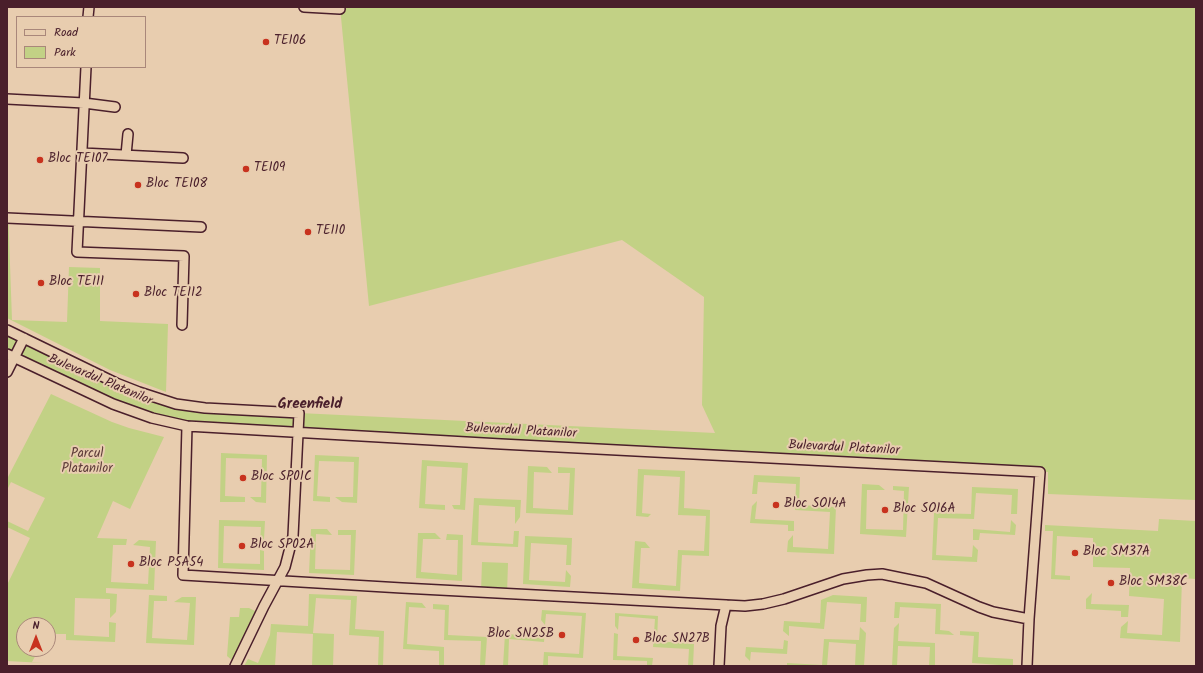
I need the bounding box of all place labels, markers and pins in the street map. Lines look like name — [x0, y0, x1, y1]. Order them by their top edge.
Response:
place label: TEI06 — [274, 34, 306, 50]
marker: TEI06 — [261, 37, 271, 47]
place label: Bloc TEI07 — [48, 152, 107, 168]
marker: Bloc TEI07 — [35, 155, 45, 165]
place label: TEI09 — [254, 161, 285, 177]
marker: TEI09 — [241, 164, 251, 174]
place label: Bloc TEI08 — [146, 177, 207, 193]
marker: Bloc TEI08 — [133, 180, 143, 190]
place label: TEI10 — [316, 224, 345, 240]
marker: TEI10 — [303, 227, 313, 237]
place label: Bloc TEI11 — [49, 275, 104, 291]
marker: Bloc TEI11 — [36, 278, 46, 288]
place label: Bloc TEI12 — [144, 286, 203, 302]
marker: Bloc TEI12 — [131, 289, 141, 299]
place label: Bloc SP01C — [251, 470, 312, 486]
marker: Bloc SP01C — [238, 473, 248, 483]
place label: Bloc SO14A — [784, 497, 846, 513]
marker: Bloc SO14A — [771, 500, 781, 510]
place label: Bloc SO16A — [893, 502, 955, 518]
marker: Bloc SO16A — [880, 505, 890, 515]
place label: Bloc SP02A — [250, 538, 314, 554]
marker: Bloc SP02A — [237, 541, 247, 551]
place label: Bloc SM37A — [1083, 545, 1150, 561]
marker: Bloc SM37A — [1070, 548, 1080, 558]
place label: Bloc P5A54 — [139, 556, 203, 572]
marker: Bloc P5A54 — [126, 559, 136, 569]
place label: Bloc SM38C — [1119, 575, 1188, 591]
marker: Bloc SM38C — [1106, 578, 1116, 588]
place label: Bloc SN25B — [487, 627, 554, 643]
marker: Bloc SN25B — [557, 630, 567, 640]
place label: Bloc SN27B — [644, 632, 710, 648]
marker: Bloc SN27B — [631, 635, 641, 645]

